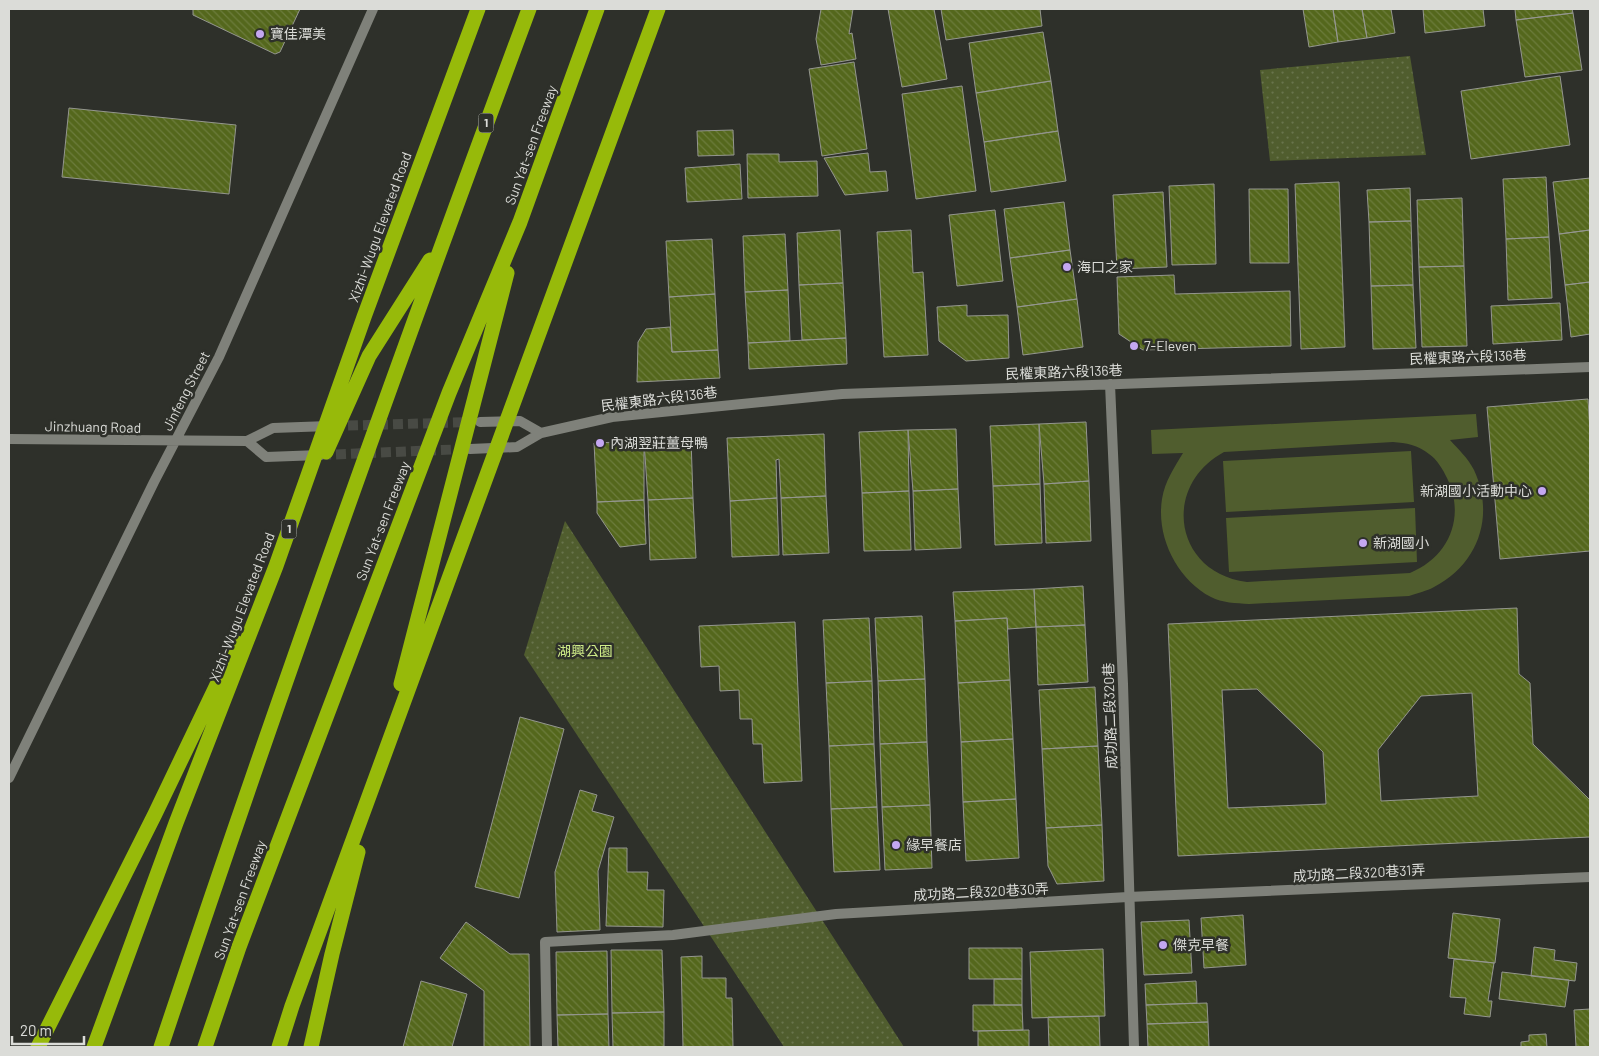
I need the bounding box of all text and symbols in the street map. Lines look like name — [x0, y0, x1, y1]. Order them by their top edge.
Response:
place label: 寶佳潭美 — [270, 25, 326, 42]
marker: 寶佳潭美 — [254, 28, 266, 40]
street label: Sun Yat-sen Freeway — [501, 82, 560, 207]
road number: 1 — [478, 114, 494, 132]
street label: Xizhi-Wugu Elevated Road — [344, 149, 415, 304]
place label: 海口之家 — [1077, 258, 1133, 275]
marker: 海口之家 — [1061, 261, 1073, 273]
place label: 7-Eleven — [1144, 337, 1197, 354]
marker: 7-Eleven — [1128, 340, 1140, 352]
street label: 民權東路六段136巷 — [1409, 346, 1527, 367]
street label: Jinfeng Street — [158, 348, 213, 433]
street label: 民權東路六段136巷 — [1005, 361, 1123, 382]
street label: 民權東路六段136巷 — [600, 383, 718, 414]
street label: Jinzhuang Road — [45, 417, 141, 436]
place label: 內湖翌莊薑母鴨 — [610, 434, 708, 451]
marker: 內湖翌莊薑母鴨 — [594, 437, 606, 449]
street label: Sun Yat-sen Freeway — [352, 458, 413, 583]
place label: 新湖國小活動中心 — [1420, 482, 1532, 499]
marker: 新湖國小活動中心 — [1536, 485, 1548, 497]
road number: 1 — [282, 520, 296, 538]
street label: Xizhi-Wugu Elevated Road — [205, 530, 278, 684]
place label: 新湖國小 — [1373, 534, 1429, 551]
marker: 新湖國小 — [1357, 537, 1369, 549]
park label: 湖興公園 — [557, 642, 613, 659]
street label: 成功路二段320巷 — [1099, 662, 1120, 770]
place label: 緣早餐店 — [906, 836, 962, 853]
street label: Sun Yat-sen Freeway — [210, 837, 269, 962]
marker: 緣早餐店 — [890, 839, 902, 851]
street label: 成功路二段320巷31弄 — [1292, 861, 1426, 884]
street label: 成功路二段320巷30弄 — [913, 879, 1049, 904]
place label: 傑克早餐 — [1173, 936, 1229, 953]
marker: 傑克早餐 — [1157, 939, 1169, 951]
scale bar — [12, 1014, 85, 1046]
text: 20 m — [20, 1021, 52, 1039]

